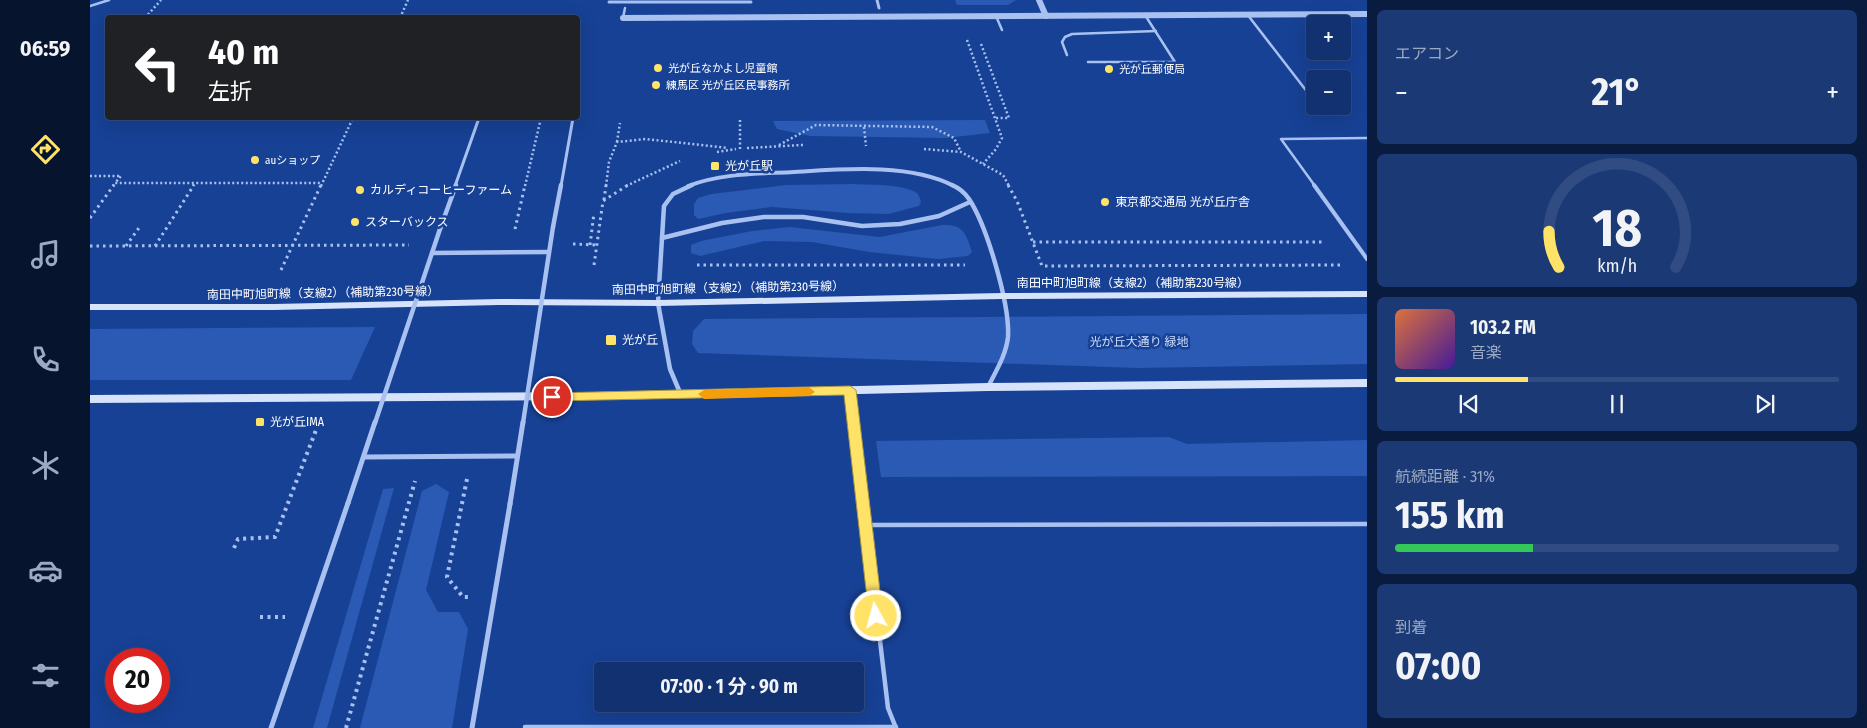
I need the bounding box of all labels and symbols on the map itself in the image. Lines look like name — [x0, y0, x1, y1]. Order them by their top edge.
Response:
marker: 光が丘なかよし児童館 — [652, 62, 664, 74]
place label: 光が丘なかよし児童館 — [668, 62, 777, 75]
marker: 光が丘郵便局 — [1103, 63, 1115, 75]
place label: 光が丘郵便局 — [1119, 63, 1185, 76]
marker: 練馬区 光が丘区民事務所 — [650, 79, 662, 91]
place label: 練馬区 光が丘区民事務所 — [666, 79, 791, 92]
marker: auショップ — [249, 154, 261, 166]
place label: auショップ — [265, 154, 320, 167]
place label: 光が丘駅 — [725, 159, 773, 173]
marker: 光が丘駅 — [709, 160, 721, 172]
place label: カルディコーヒーファーム — [370, 183, 512, 197]
marker: カルディコーヒーファーム — [354, 184, 366, 196]
place label: 東京都交通局 光が丘庁舎 — [1115, 195, 1250, 209]
marker: 東京都交通局 光が丘庁舎 — [1099, 196, 1111, 208]
place label: スターバックス — [365, 215, 449, 229]
marker: スターバックス — [349, 216, 361, 228]
street label: 南田中町旭町線（支線2）（補助第230号線） — [1017, 276, 1249, 290]
street label: 南田中町旭町線（支線2）（補助第230号線） — [612, 279, 844, 297]
street label: 南田中町旭町線（支線2）（補助第230号線） — [207, 284, 439, 302]
marker: 光が丘 — [604, 333, 618, 347]
place label: 光が丘 — [622, 333, 658, 347]
park label: 光が丘大通り 緑地 — [1090, 335, 1188, 349]
pin — [531, 376, 573, 418]
place label: 光が丘IMA — [270, 415, 325, 429]
marker: 光が丘IMA — [254, 416, 266, 428]
position arrow — [849, 589, 901, 641]
speed limit sign: 20 — [105, 648, 170, 713]

